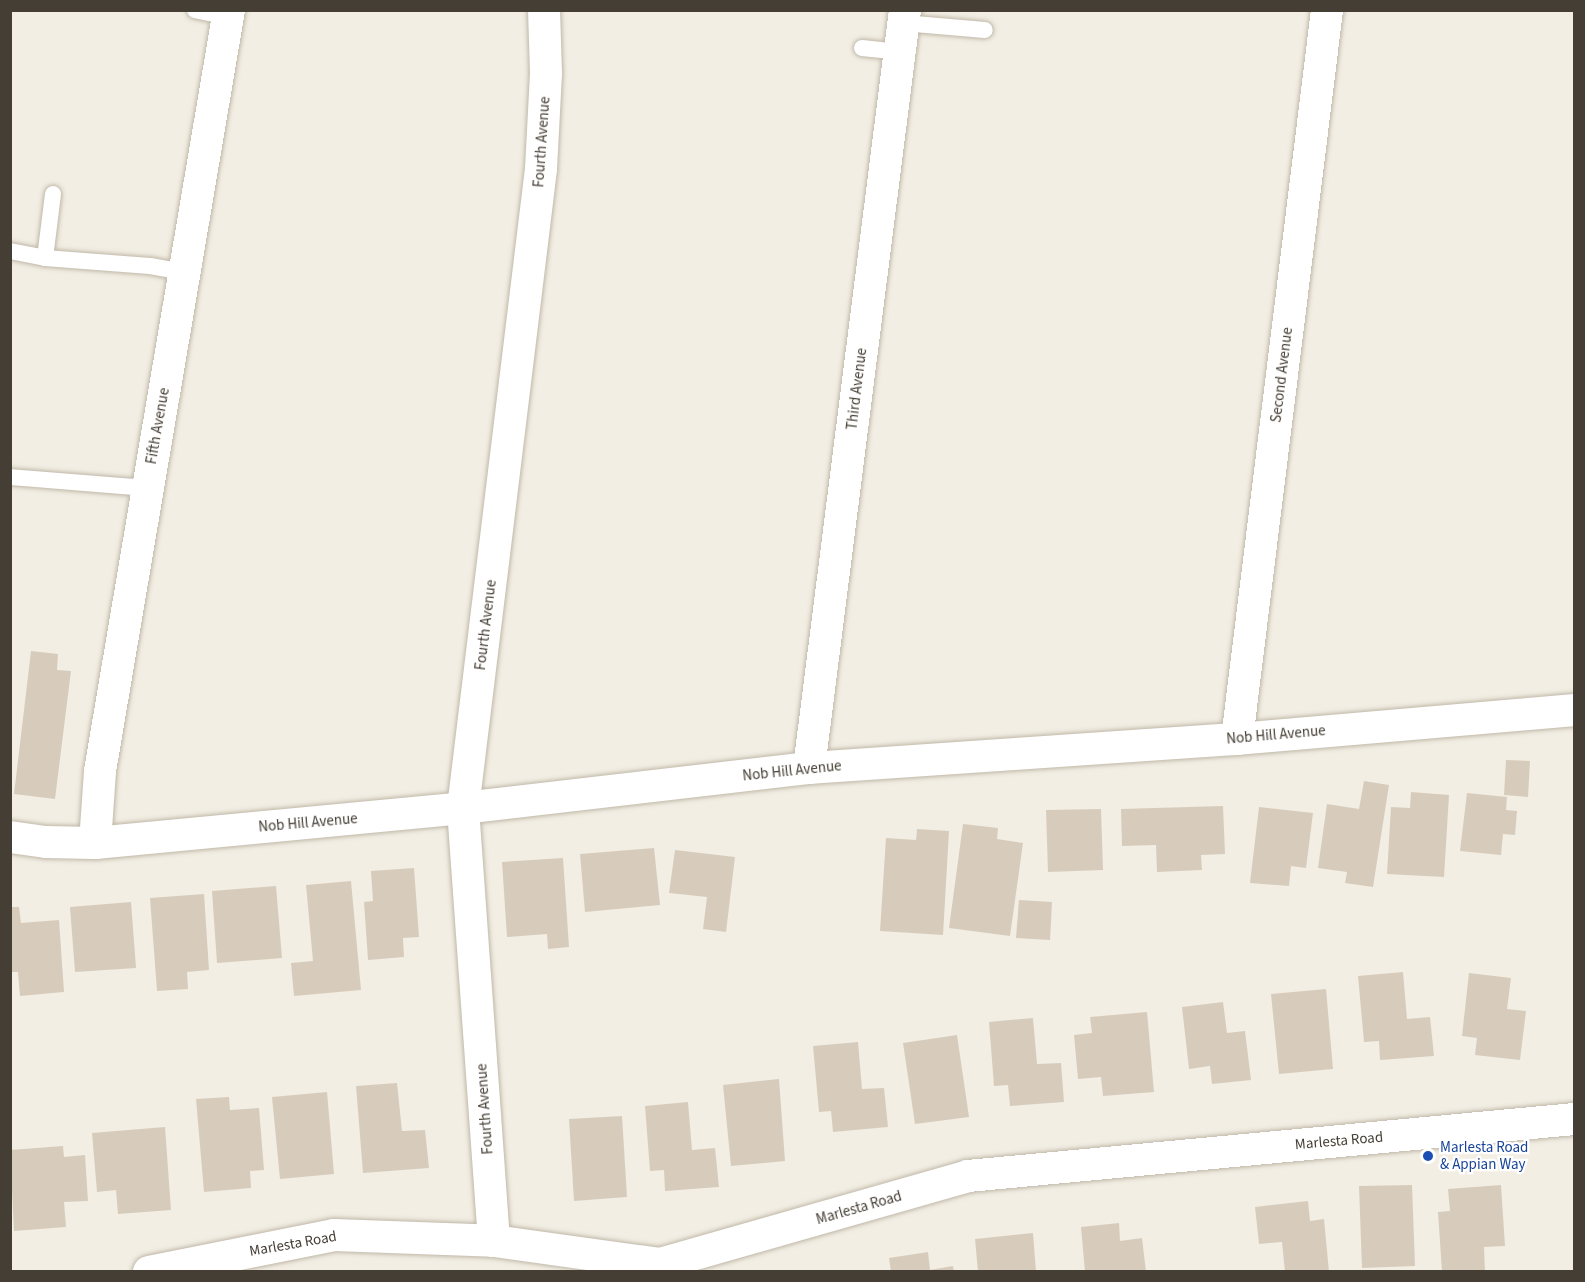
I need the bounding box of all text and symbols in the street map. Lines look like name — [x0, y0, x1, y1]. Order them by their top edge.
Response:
street label: Fourth Avenue — [530, 96, 554, 188]
street label: Second Avenue — [1267, 326, 1297, 424]
street label: Third Avenue — [843, 347, 871, 431]
street label: Fifth Avenue — [142, 386, 174, 466]
street label: Fourth Avenue — [472, 579, 500, 671]
street label: Nob Hill Avenue — [1226, 722, 1326, 748]
street label: Nob Hill Avenue — [742, 757, 842, 785]
street label: Nob Hill Avenue — [258, 810, 358, 836]
street label: Fourth Avenue — [473, 1063, 497, 1155]
street label: Marlesta Road — [1294, 1128, 1384, 1154]
place label: Marlesta Road & Appian Way — [1440, 1138, 1528, 1173]
marker: Marlesta Road & Appian Way — [1421, 1149, 1435, 1163]
street label: Marlesta Road — [814, 1187, 904, 1229]
street label: Marlesta Road — [248, 1227, 338, 1261]

